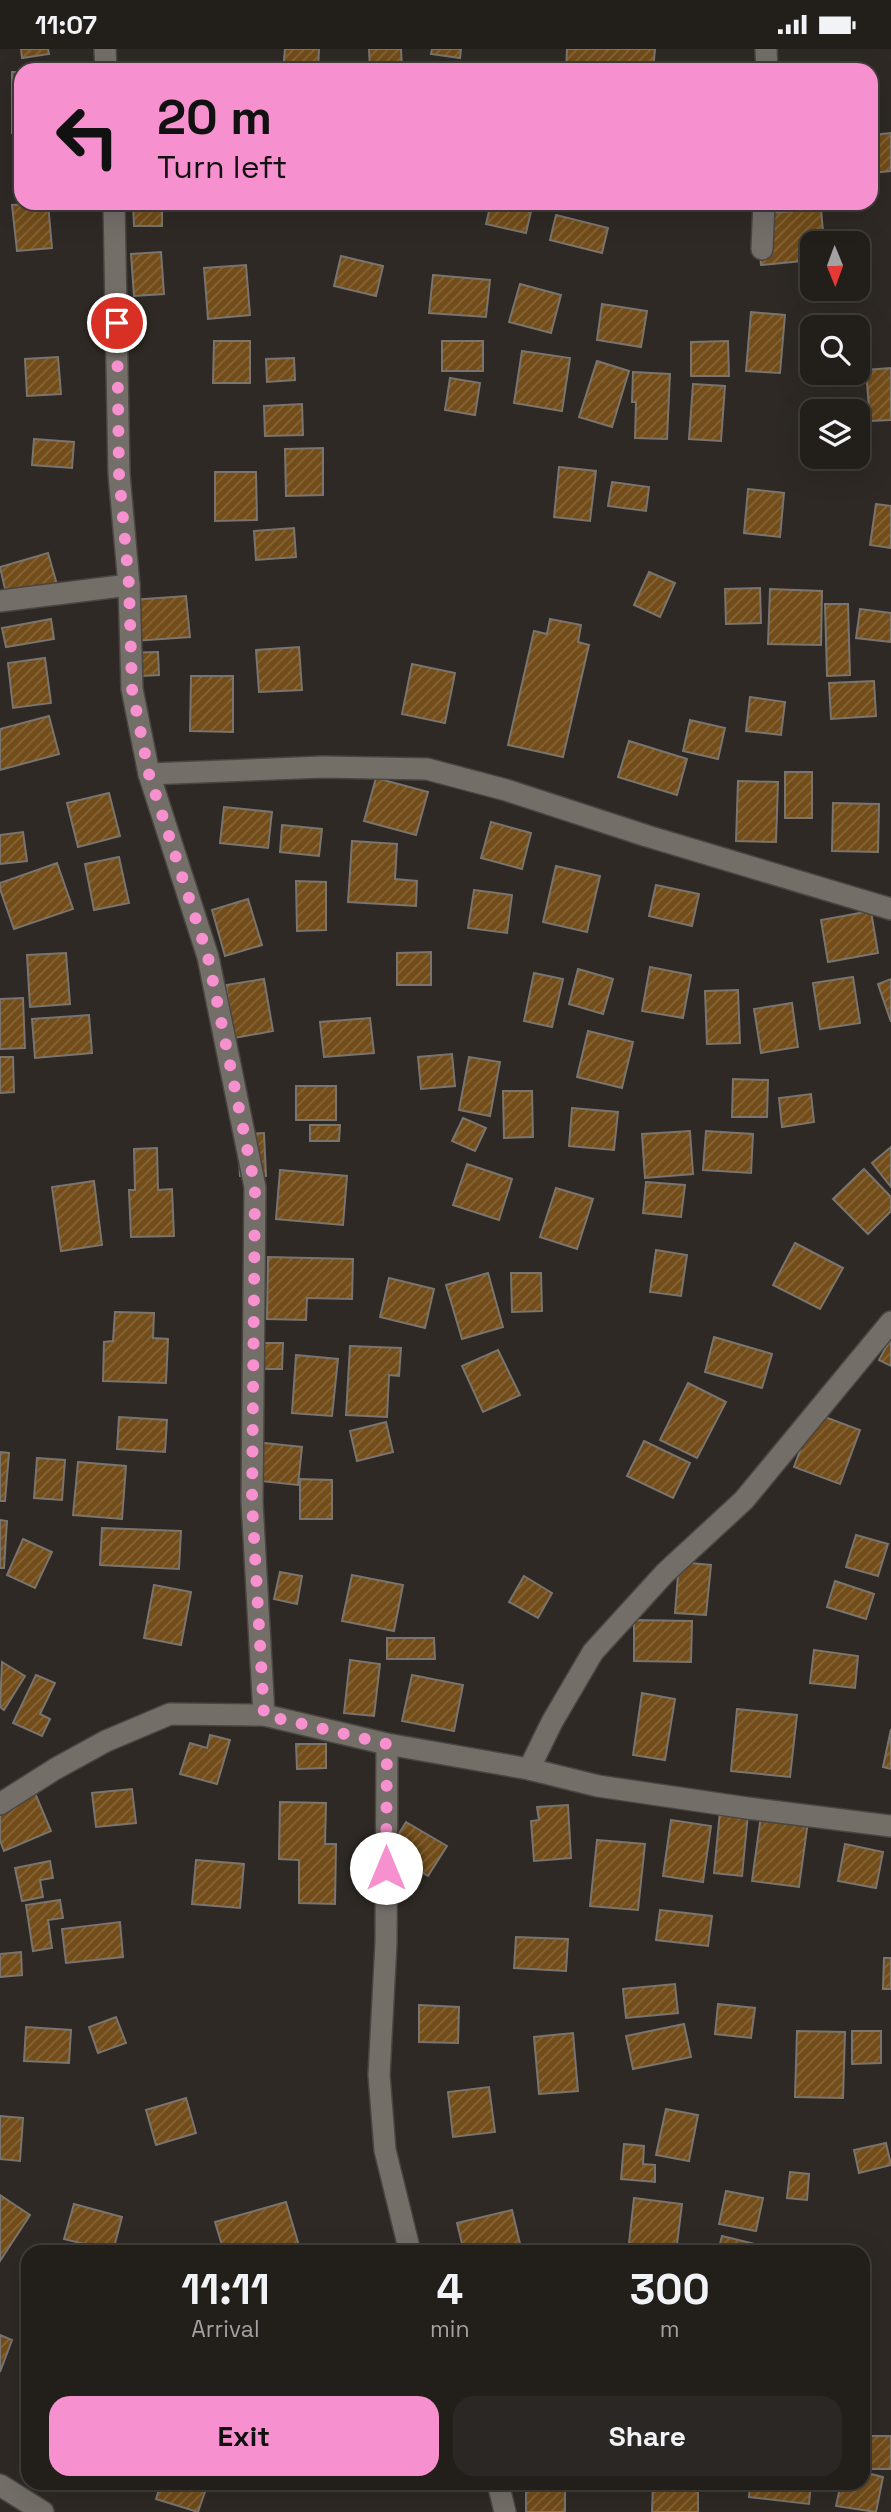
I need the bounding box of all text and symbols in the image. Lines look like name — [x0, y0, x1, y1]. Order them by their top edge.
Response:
text: 11:07 — [35, 8, 97, 42]
text: 20 m — [157, 86, 272, 148]
icon: left — [42, 91, 133, 182]
text: Turn left — [157, 147, 287, 187]
north arrow — [800, 231, 870, 301]
map controls — [800, 231, 870, 469]
pin — [87, 293, 147, 353]
icon: arrive — [98, 304, 136, 342]
button: search — [800, 315, 870, 385]
button: layers — [800, 399, 870, 469]
position arrow — [349, 1831, 423, 1905]
text: 11:11 — [181, 2263, 270, 2316]
text: 4 — [436, 2263, 463, 2316]
text: 300 — [630, 2263, 710, 2316]
text: Arrival — [191, 2314, 260, 2344]
text: min — [430, 2314, 470, 2344]
text: m — [660, 2314, 680, 2344]
button: Exit — [49, 2396, 439, 2476]
button: Share — [453, 2396, 842, 2476]

